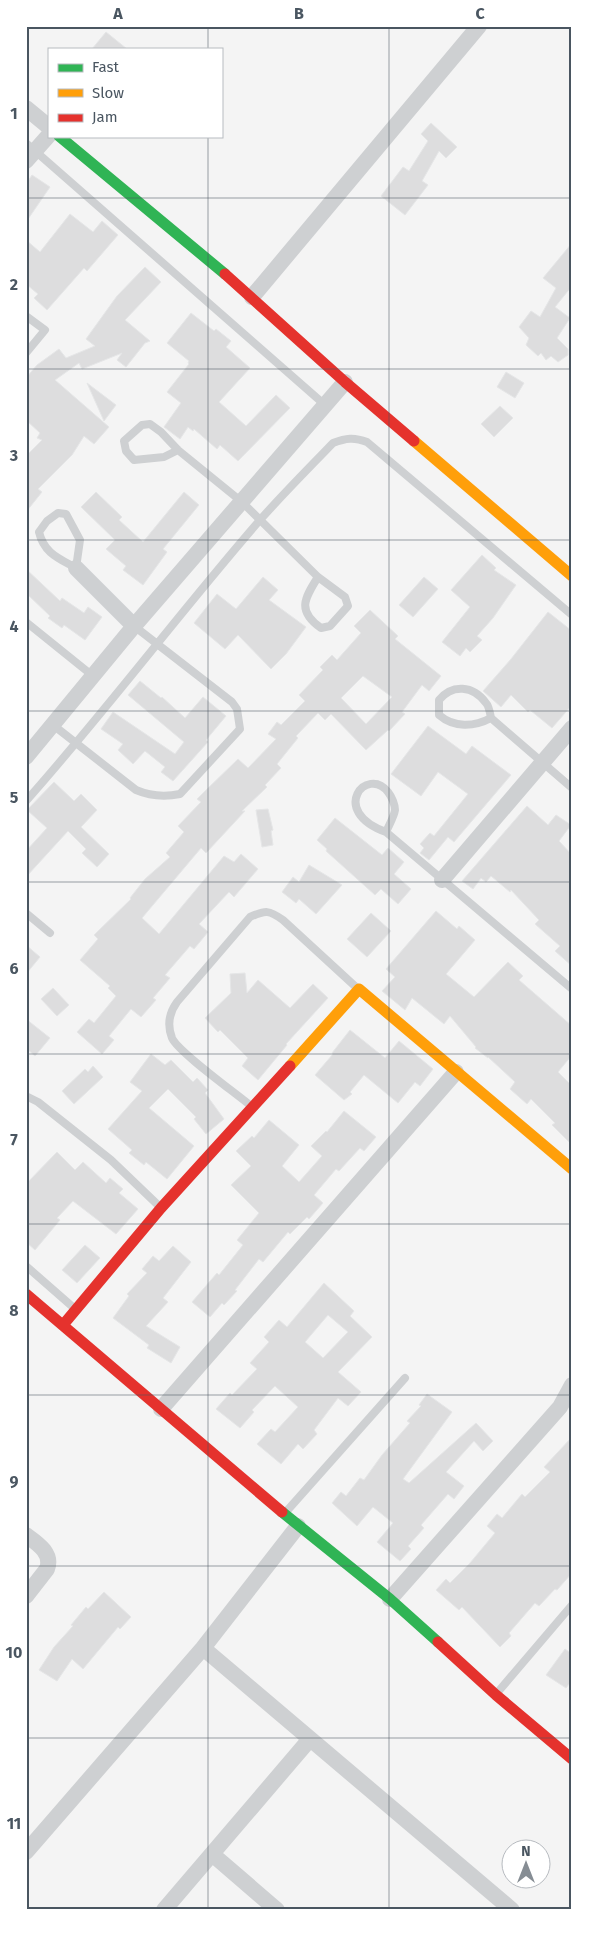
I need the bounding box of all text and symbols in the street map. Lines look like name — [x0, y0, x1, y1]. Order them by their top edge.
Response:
text: A — [112, 4, 123, 23]
text: B — [294, 4, 304, 23]
text: C — [475, 4, 485, 23]
legend — [48, 48, 222, 138]
text: Fast — [92, 58, 119, 76]
text: Slow — [92, 84, 124, 102]
text: 1 — [10, 104, 18, 123]
text: Jam — [92, 108, 118, 126]
text: 2 — [10, 275, 18, 294]
text: 3 — [9, 446, 18, 465]
text: 4 — [9, 617, 19, 636]
text: 5 — [10, 788, 19, 807]
text: 6 — [9, 959, 19, 978]
text: 7 — [10, 1130, 18, 1149]
text: 8 — [9, 1301, 19, 1320]
text: 9 — [10, 1472, 19, 1491]
text: 10 — [6, 1643, 22, 1662]
text: 11 — [7, 1814, 21, 1833]
north arrow — [500, 1838, 550, 1888]
text: N — [521, 1843, 531, 1860]

